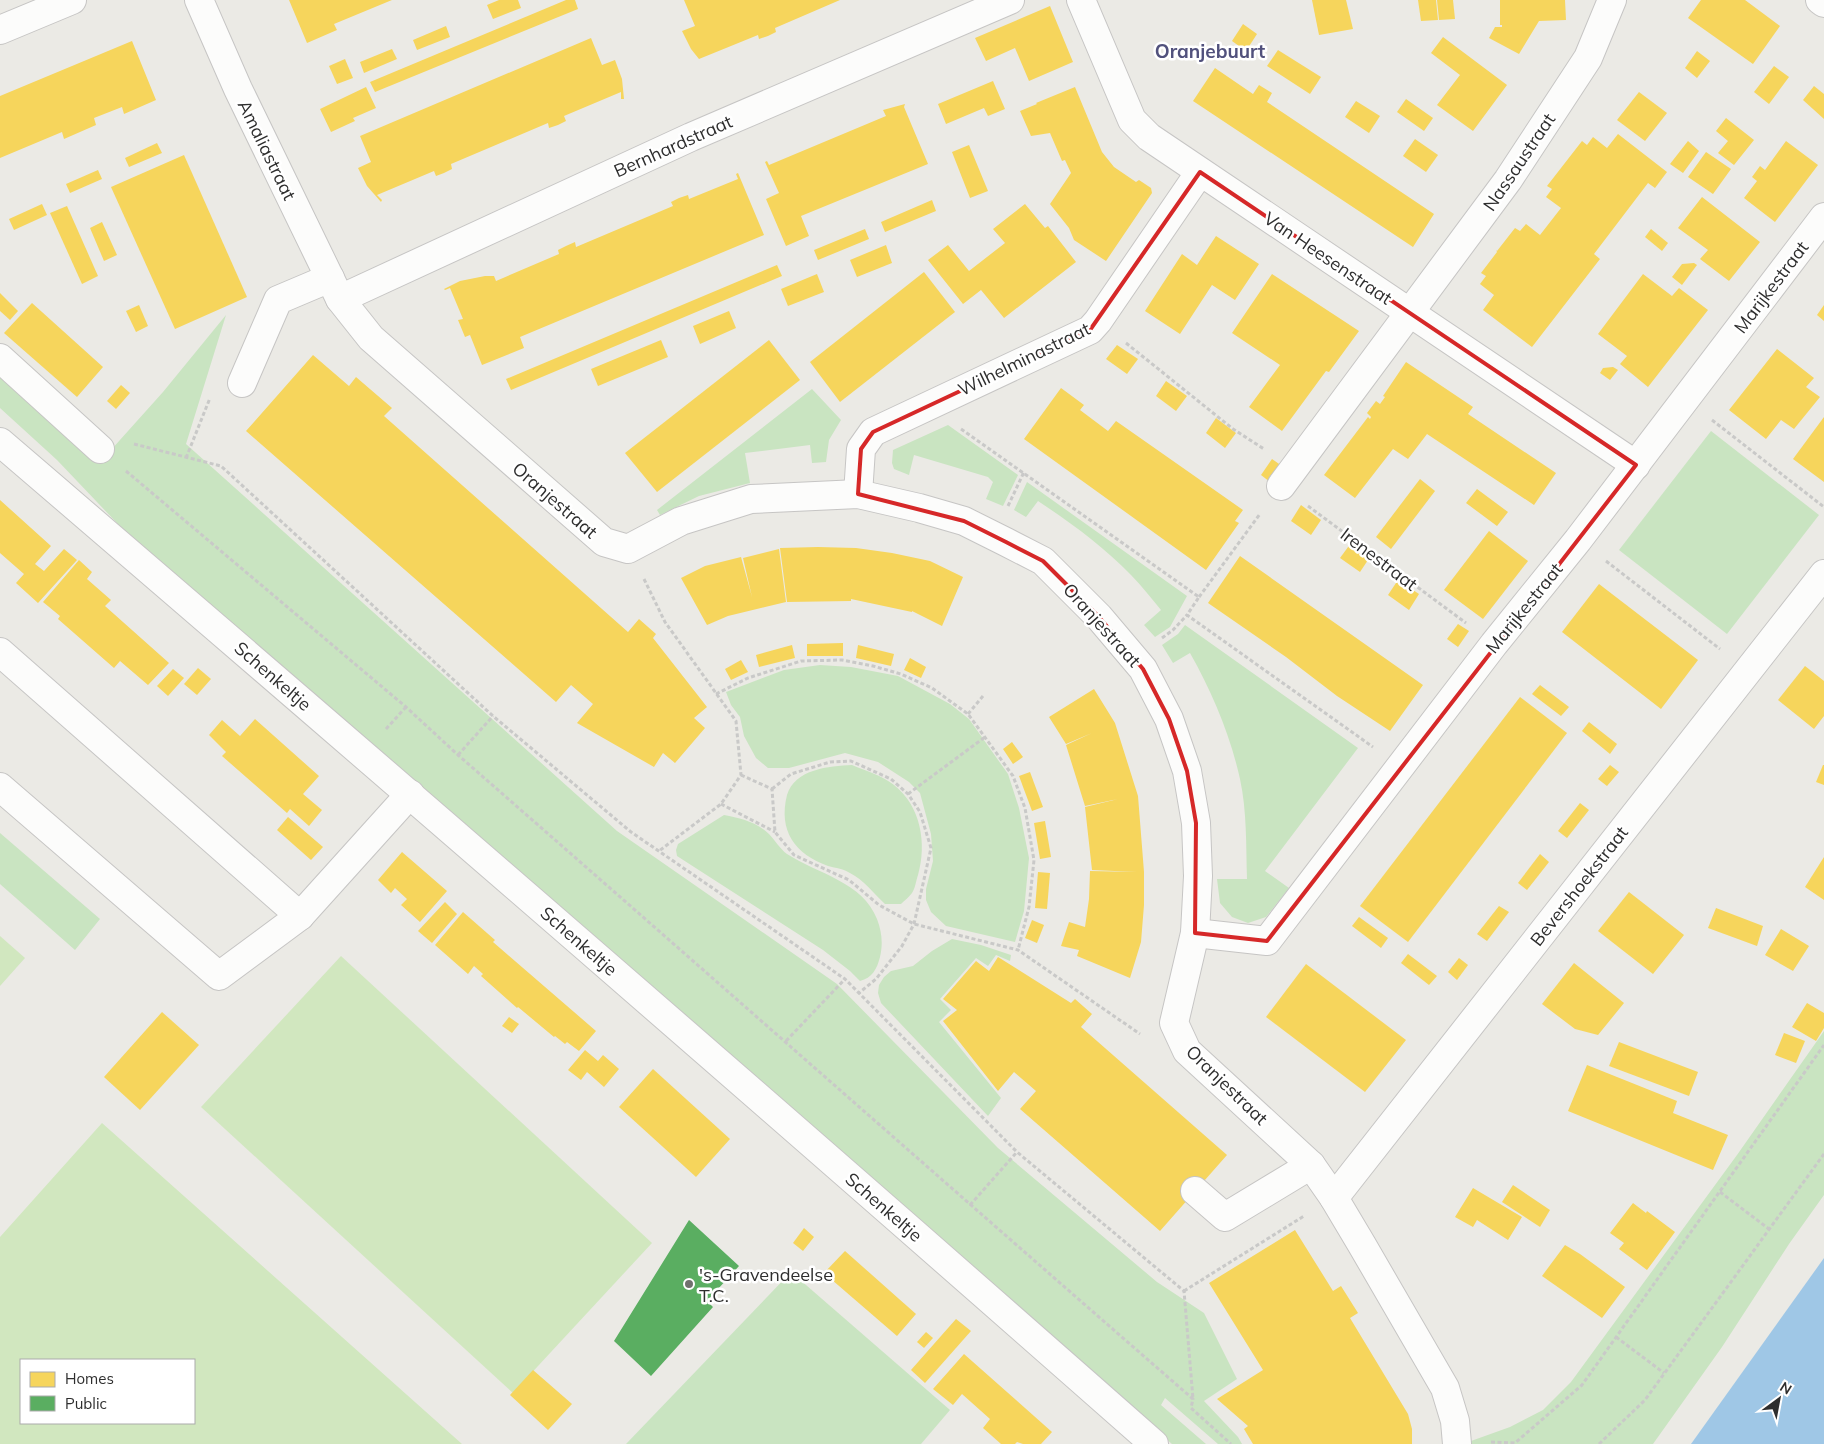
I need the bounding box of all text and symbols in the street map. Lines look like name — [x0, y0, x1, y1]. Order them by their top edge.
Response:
district label: Oranjebuurt — [1155, 39, 1265, 63]
street label: Amaliastraat — [233, 96, 301, 204]
street label: Nassaustraat — [1478, 109, 1560, 215]
street label: Bernhardstraat — [610, 110, 736, 182]
street label: Van Heesenstraat — [1260, 207, 1396, 309]
street label: Marijkestraat — [1729, 236, 1813, 338]
street label: Wilhelminastraat — [954, 317, 1094, 401]
street label: Oranjestraat — [508, 457, 602, 543]
street label: Irenestraat — [1336, 523, 1422, 595]
street label: Marijkestraat — [1481, 558, 1567, 658]
street label: Oranjestraat — [1058, 578, 1146, 672]
street label: Schenkeltje — [230, 636, 316, 716]
street label: Bevershoekstraat — [1525, 822, 1633, 950]
street label: Schenkeltje — [536, 901, 622, 981]
street label: Oranjestraat — [1181, 1040, 1273, 1130]
street label: Schenkeltje — [841, 1167, 927, 1247]
place label: 's-Gravendeelse T.C. — [699, 1263, 833, 1307]
marker: 's-Gravendeelse T.C. — [683, 1278, 695, 1290]
legend — [20, 1359, 195, 1424]
text: Homes — [65, 1369, 114, 1388]
north arrow — [1754, 1374, 1804, 1424]
text: N — [1777, 1378, 1795, 1398]
text: Public — [65, 1394, 107, 1413]

